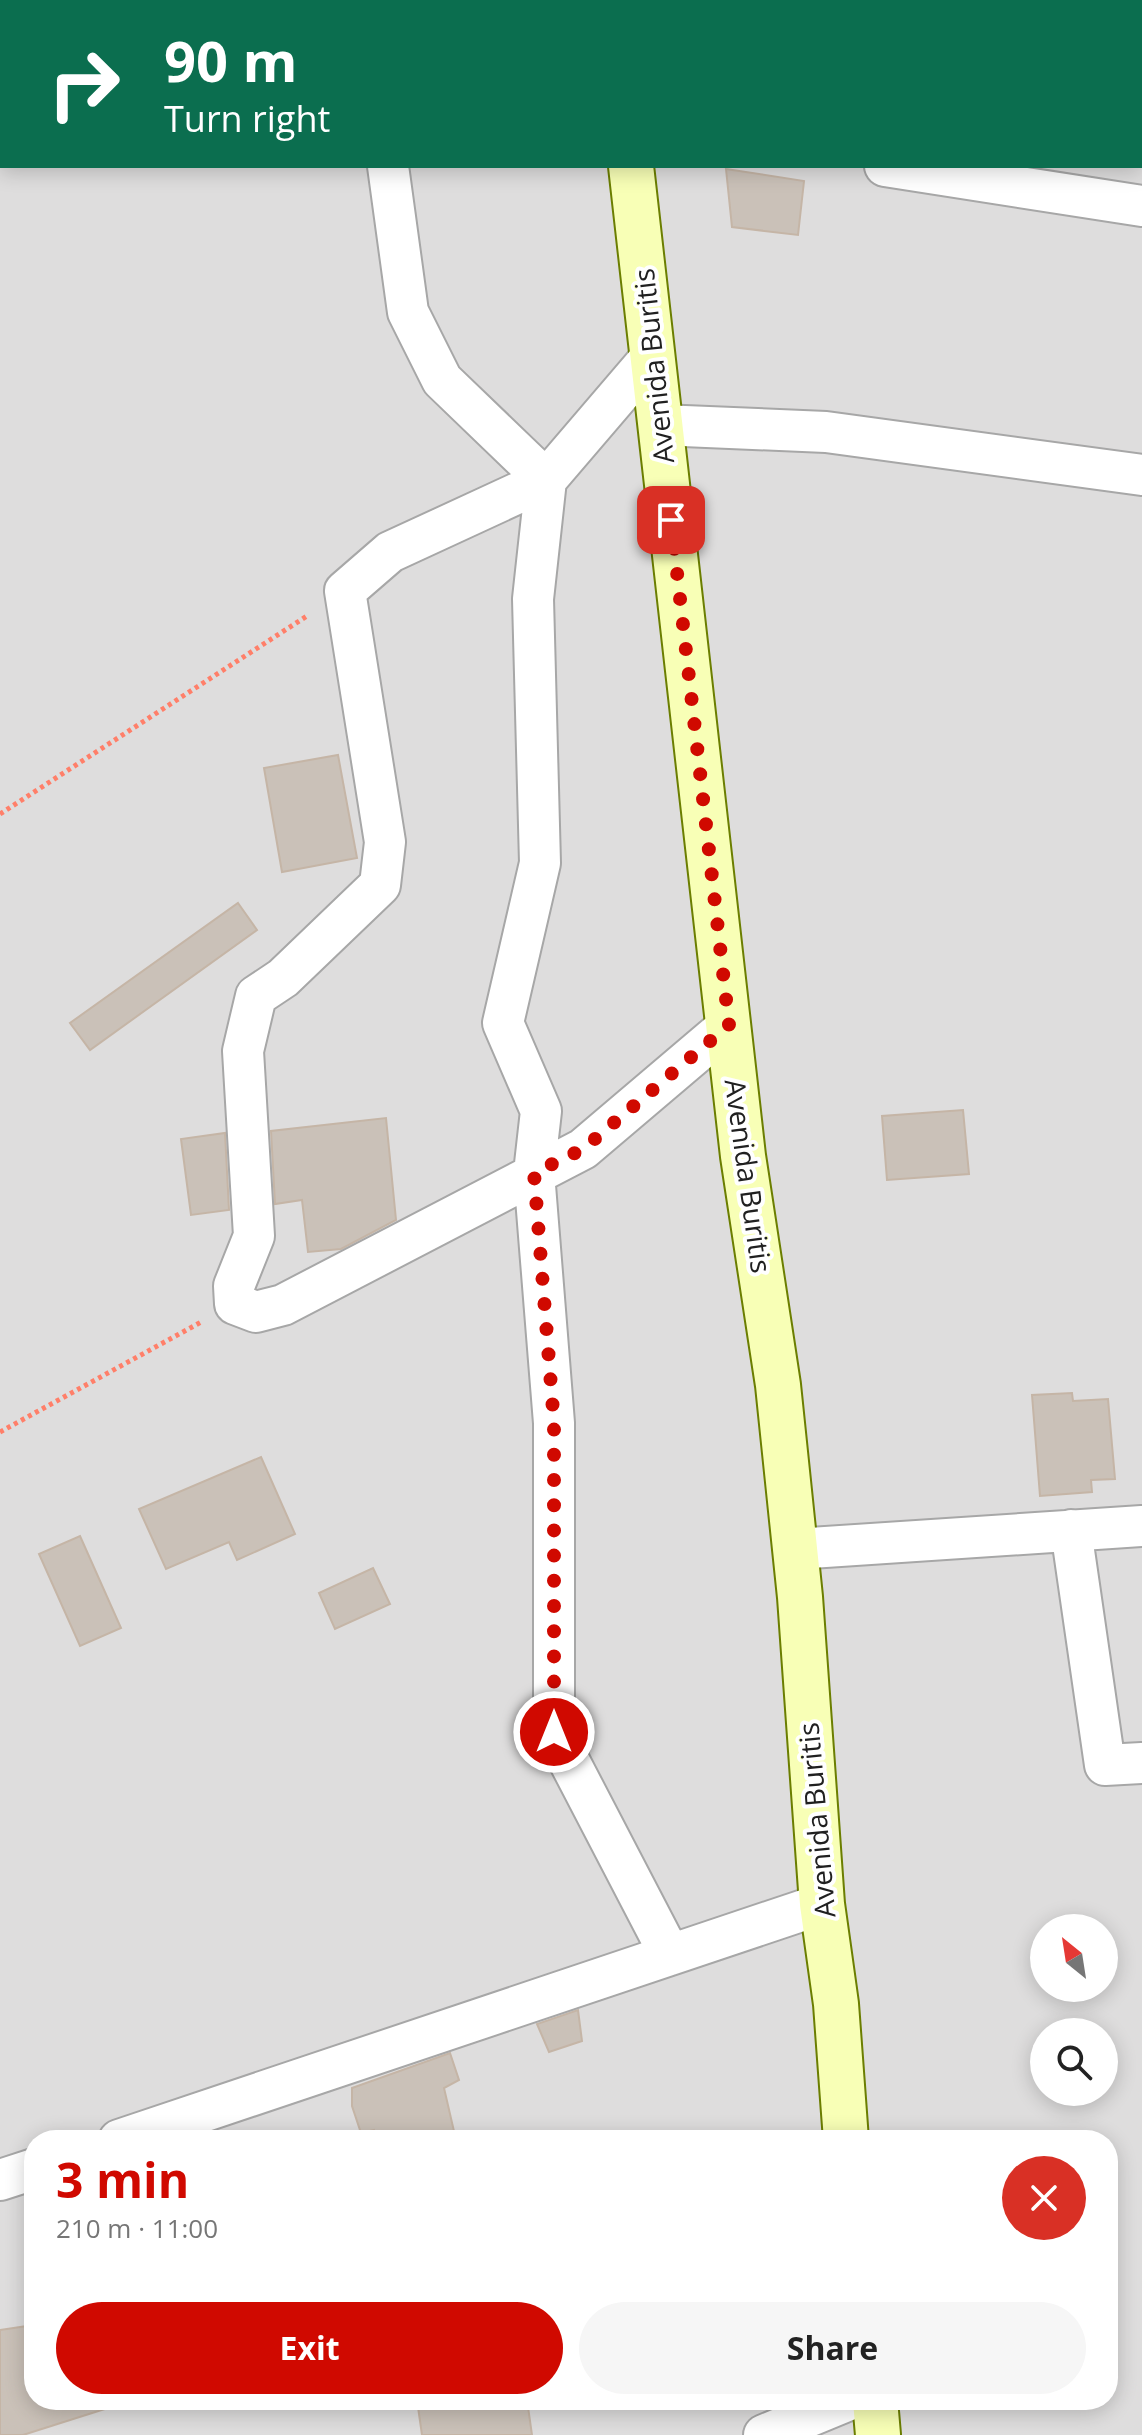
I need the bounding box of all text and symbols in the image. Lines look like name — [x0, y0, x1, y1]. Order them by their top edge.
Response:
text: 90 m — [164, 22, 298, 98]
icon: right — [32, 32, 136, 136]
text: Turn right — [164, 94, 330, 143]
street label: Avenida Buritis — [624, 267, 682, 465]
pin — [637, 486, 705, 554]
icon: arrive — [649, 498, 693, 542]
street label: Avenida Buritis — [717, 1076, 781, 1275]
position arrow — [512, 1690, 596, 1774]
street label: Avenida Buritis — [789, 1721, 843, 1919]
north arrow — [1030, 1914, 1118, 2002]
map controls — [1030, 1914, 1118, 2106]
button: search — [1030, 2018, 1118, 2106]
text: 3 min — [56, 2147, 189, 2212]
button: close — [1002, 2156, 1086, 2240]
text: 210 m · 11:00 — [56, 2210, 218, 2246]
button: Exit — [56, 2302, 563, 2394]
button: Share — [579, 2302, 1086, 2394]

